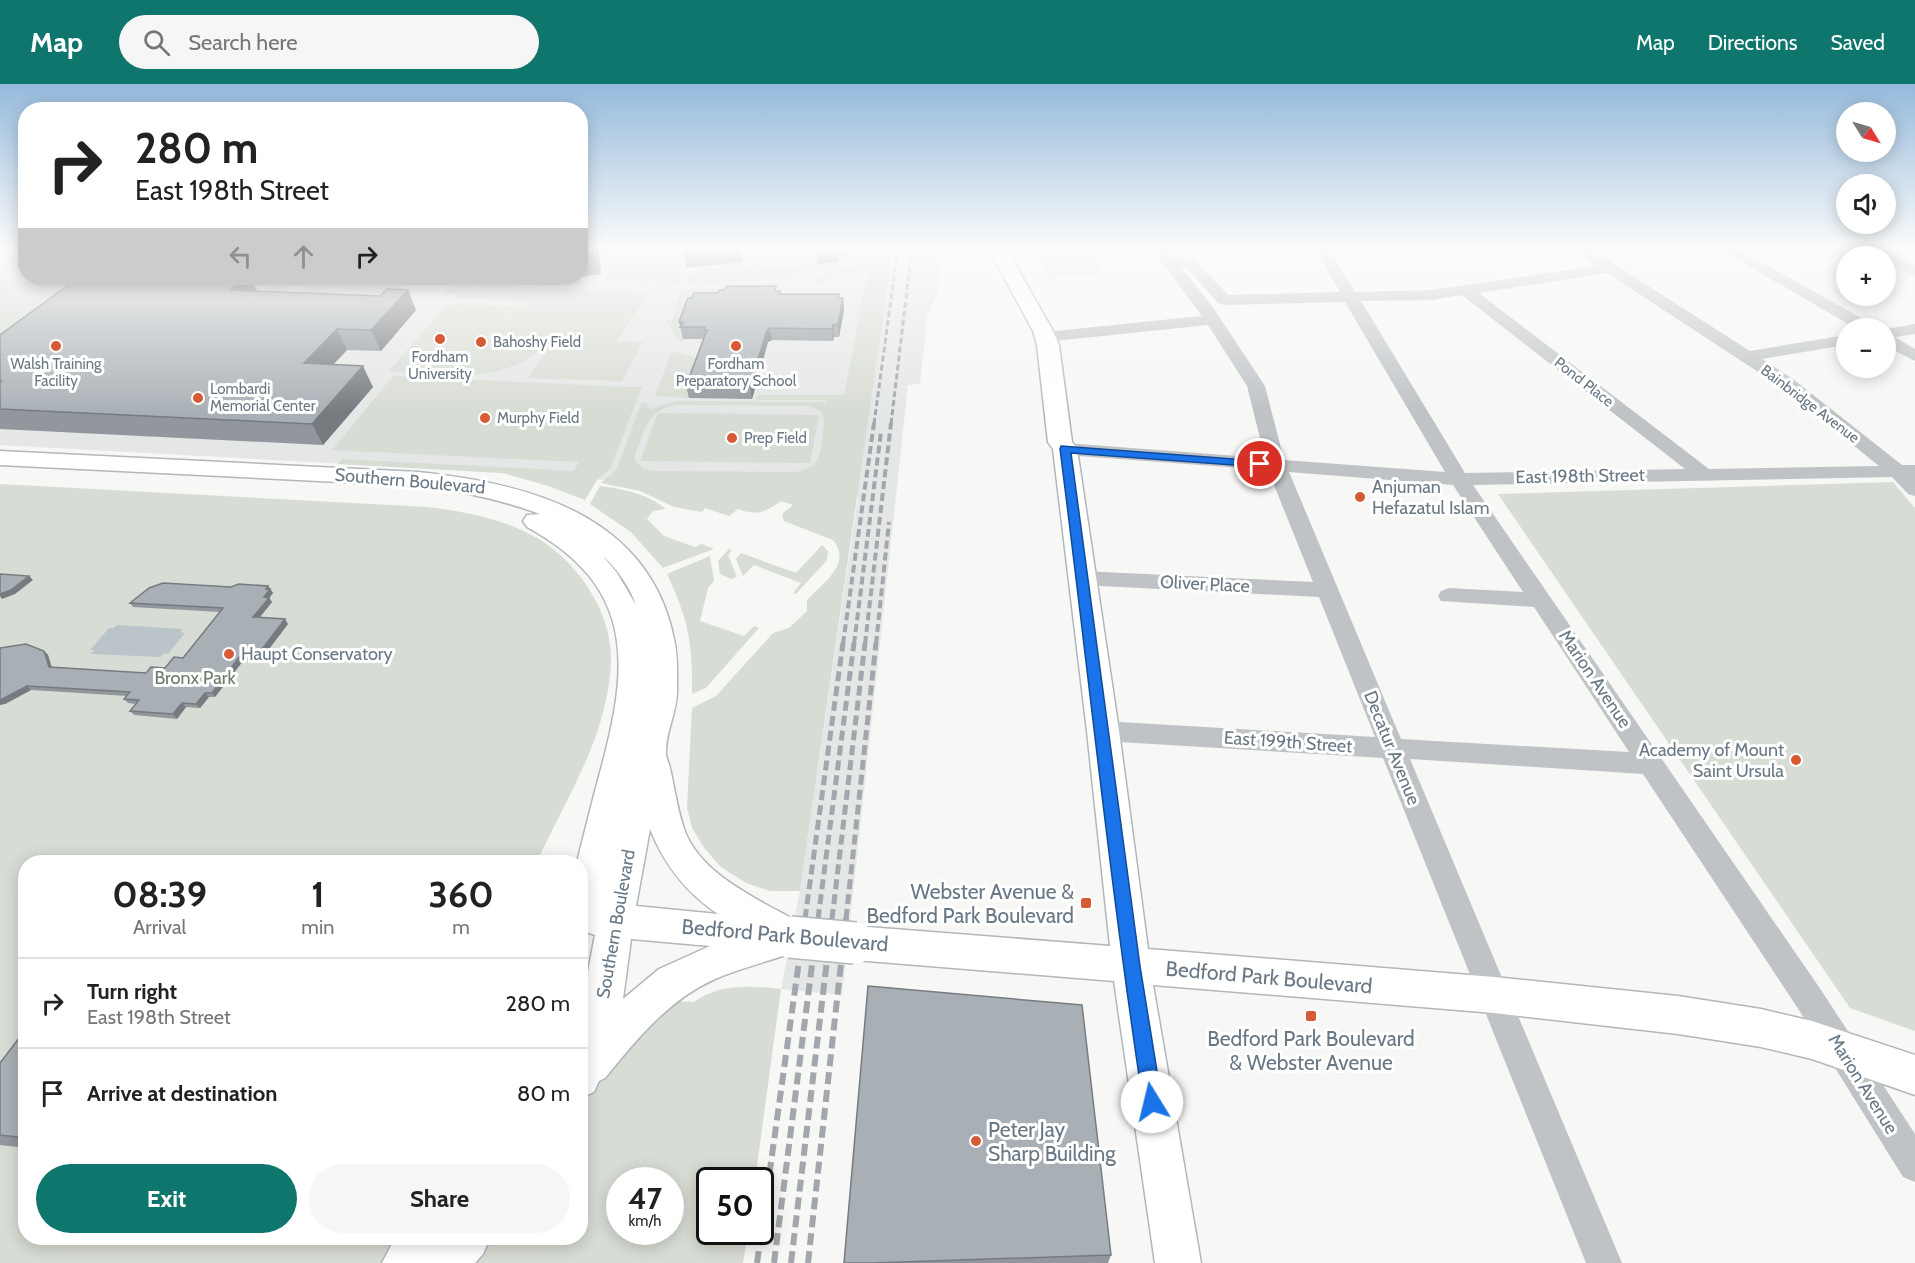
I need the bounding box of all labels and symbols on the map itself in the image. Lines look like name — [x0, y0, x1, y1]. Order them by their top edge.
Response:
north arrow — [1836, 102, 1896, 162]
marker: Fordham University — [433, 332, 447, 346]
place label: Bahoshy Field — [493, 333, 581, 351]
marker: Bahoshy Field — [474, 335, 488, 349]
marker: Walsh Training Facility — [49, 339, 63, 353]
marker: Fordham Preparatory School — [729, 339, 743, 353]
place label: Fordham University — [408, 348, 472, 383]
street label: Pond Place — [1551, 353, 1618, 411]
place label: Walsh Training Facility — [10, 355, 102, 390]
place label: Fordham Preparatory School — [676, 355, 797, 390]
street label: Bainbridge Avenue — [1757, 361, 1863, 447]
place label: Lombardi Memorial Center — [210, 380, 316, 415]
marker: Lombardi Memorial Center — [191, 391, 205, 405]
place label: Murphy Field — [497, 409, 579, 427]
marker: Murphy Field — [478, 411, 492, 425]
place label: Prep Field — [744, 429, 807, 447]
marker: Prep Field — [725, 431, 739, 445]
pin — [1234, 438, 1285, 489]
street label: Southern Boulevard — [334, 463, 486, 499]
street label: East 198th Street — [1515, 464, 1645, 488]
place label: Anjuman Hefazatul Islam — [1372, 476, 1489, 519]
marker: Anjuman Hefazatul Islam — [1353, 490, 1367, 504]
street label: Oliver Place — [1160, 571, 1250, 597]
street label: Marion Avenue — [1554, 626, 1636, 732]
place label: Haupt Conservatory — [241, 643, 393, 665]
marker: Haupt Conservatory — [222, 647, 236, 661]
park label: Bronx Park — [154, 667, 236, 689]
street label: Decatur Avenue — [1359, 688, 1425, 808]
street label: East 199th Street — [1223, 727, 1353, 757]
place label: Academy of Mount Saint Ursula — [1639, 739, 1784, 782]
marker: Academy of Mount Saint Ursula — [1789, 753, 1803, 767]
street label: Southern Boulevard — [592, 848, 640, 1000]
place label: Webster Avenue & Bedford Park Boulevard — [867, 879, 1074, 928]
marker: Webster Avenue & Bedford Park Boulevard — [1079, 896, 1093, 910]
street label: Bedford Park Boulevard — [681, 914, 889, 956]
street label: Bedford Park Boulevard — [1165, 956, 1373, 998]
marker: Bedford Park Boulevard & Webster Avenue — [1304, 1009, 1318, 1023]
place label: Bedford Park Boulevard & Webster Avenue — [1207, 1026, 1415, 1075]
street label: Marion Avenue — [1824, 1030, 1902, 1138]
position arrow — [1120, 1070, 1184, 1134]
place label: Peter Jay Sharp Building — [988, 1117, 1116, 1166]
marker: Peter Jay Sharp Building — [969, 1134, 983, 1148]
speed limit sign: 50 — [696, 1167, 774, 1245]

